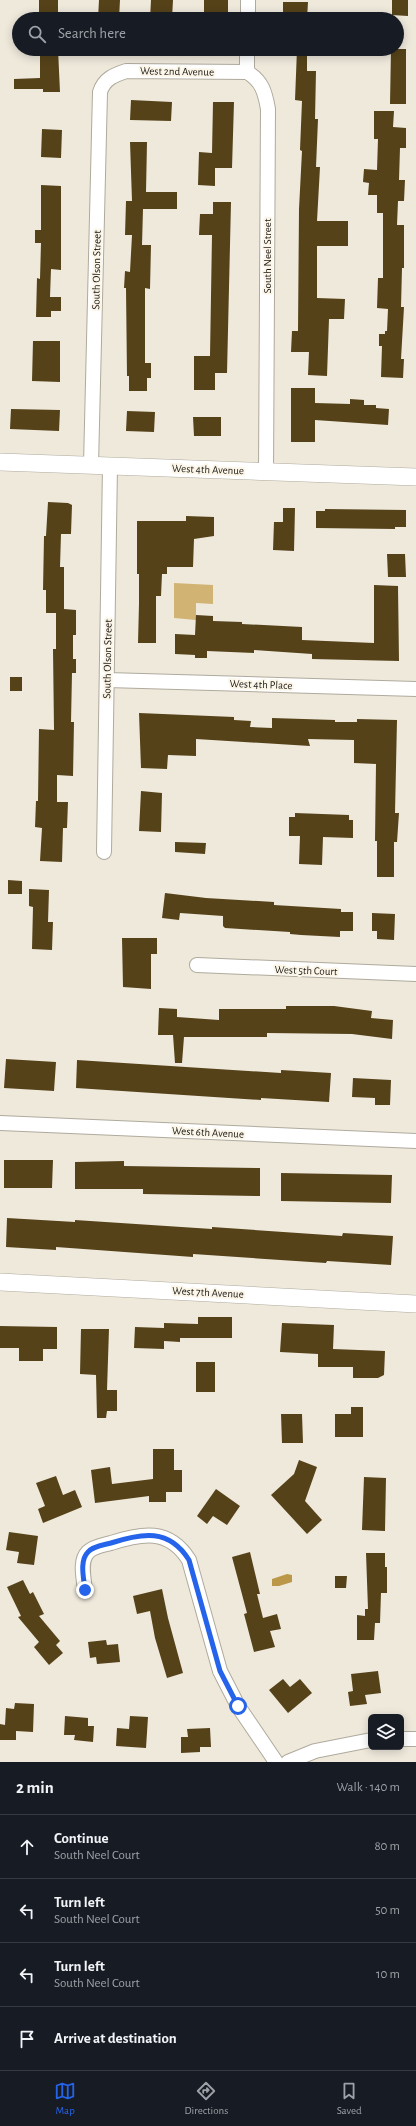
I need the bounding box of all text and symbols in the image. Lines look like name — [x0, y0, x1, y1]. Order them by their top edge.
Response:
search box — [12, 12, 404, 56]
icon: search — [26, 23, 48, 45]
text: Search here — [58, 26, 126, 41]
street label: West 2nd Avenue — [140, 65, 214, 78]
street label: South Neel Street — [262, 218, 273, 293]
street label: South Olson Street — [90, 230, 103, 310]
street label: West 4th Avenue — [172, 463, 244, 476]
street label: South Olson Street — [101, 619, 114, 699]
street label: West 4th Place — [229, 678, 293, 691]
street label: West 5th Court — [274, 964, 338, 977]
street label: West 6th Avenue — [172, 1125, 244, 1140]
street label: West 7th Avenue — [172, 1285, 244, 1300]
route end — [76, 1581, 94, 1599]
route start — [229, 1697, 247, 1715]
map controls — [368, 1714, 404, 1750]
button: layers — [368, 1714, 404, 1750]
text: 2 min — [16, 1779, 54, 1796]
text: Walk · 140 m — [337, 1781, 400, 1794]
text: Continue — [54, 1831, 109, 1846]
icon: ahead — [16, 1836, 38, 1858]
text: 80 m — [374, 1840, 400, 1853]
text: South Neel Court — [54, 1849, 140, 1862]
text: Turn left — [54, 1895, 105, 1910]
icon: left — [16, 1900, 38, 1922]
text: 50 m — [375, 1904, 400, 1917]
text: South Neel Court — [54, 1913, 140, 1926]
text: Turn left — [54, 1959, 105, 1974]
icon: left — [16, 1964, 38, 1986]
text: 10 m — [376, 1968, 400, 1981]
text: South Neel Court — [54, 1977, 140, 1990]
icon: arrive — [16, 2028, 38, 2050]
text: Arrive at destination — [54, 2031, 177, 2046]
tab: Map — [54, 2080, 76, 2117]
tab: Directions — [184, 2080, 228, 2117]
tab: Saved — [337, 2080, 362, 2117]

